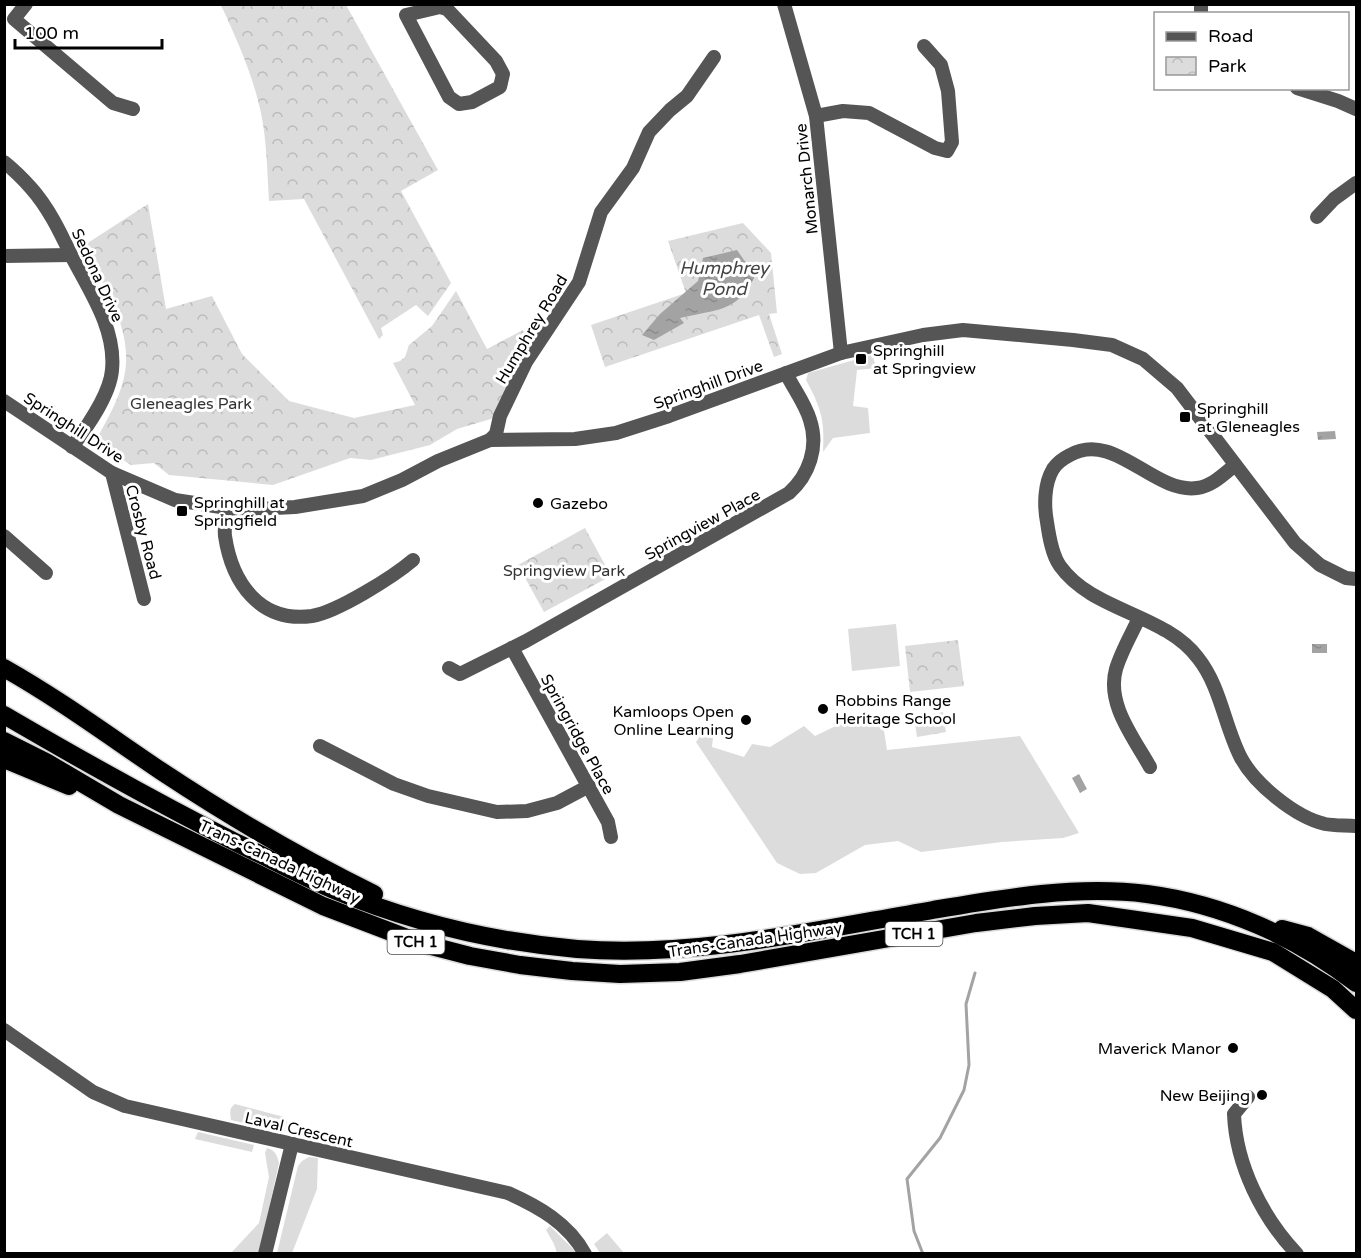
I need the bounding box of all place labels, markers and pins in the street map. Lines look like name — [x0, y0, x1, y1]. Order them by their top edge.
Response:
place label: Springhill at Springview — [873, 341, 976, 379]
marker: Springhill at Springview — [854, 352, 868, 366]
place label: Springhill at Gleneagles — [1197, 399, 1300, 437]
marker: Springhill at Gleneagles — [1178, 410, 1192, 424]
place label: Springhill at Springfield — [194, 493, 285, 531]
place label: Gazebo — [550, 494, 608, 514]
marker: Gazebo — [531, 496, 545, 510]
marker: Springhill at Springfield — [175, 504, 189, 518]
place label: Robbins Range Heritage School — [835, 691, 956, 729]
place label: Kamloops Open Online Learning — [612, 702, 734, 740]
marker: Robbins Range Heritage School — [816, 702, 830, 716]
marker: Kamloops Open Online Learning — [739, 713, 753, 727]
place label: Maverick Manor — [1098, 1039, 1222, 1059]
marker: Maverick Manor — [1226, 1041, 1240, 1055]
place label: New Beijing — [1160, 1086, 1250, 1106]
marker: New Beijing — [1255, 1088, 1269, 1102]

